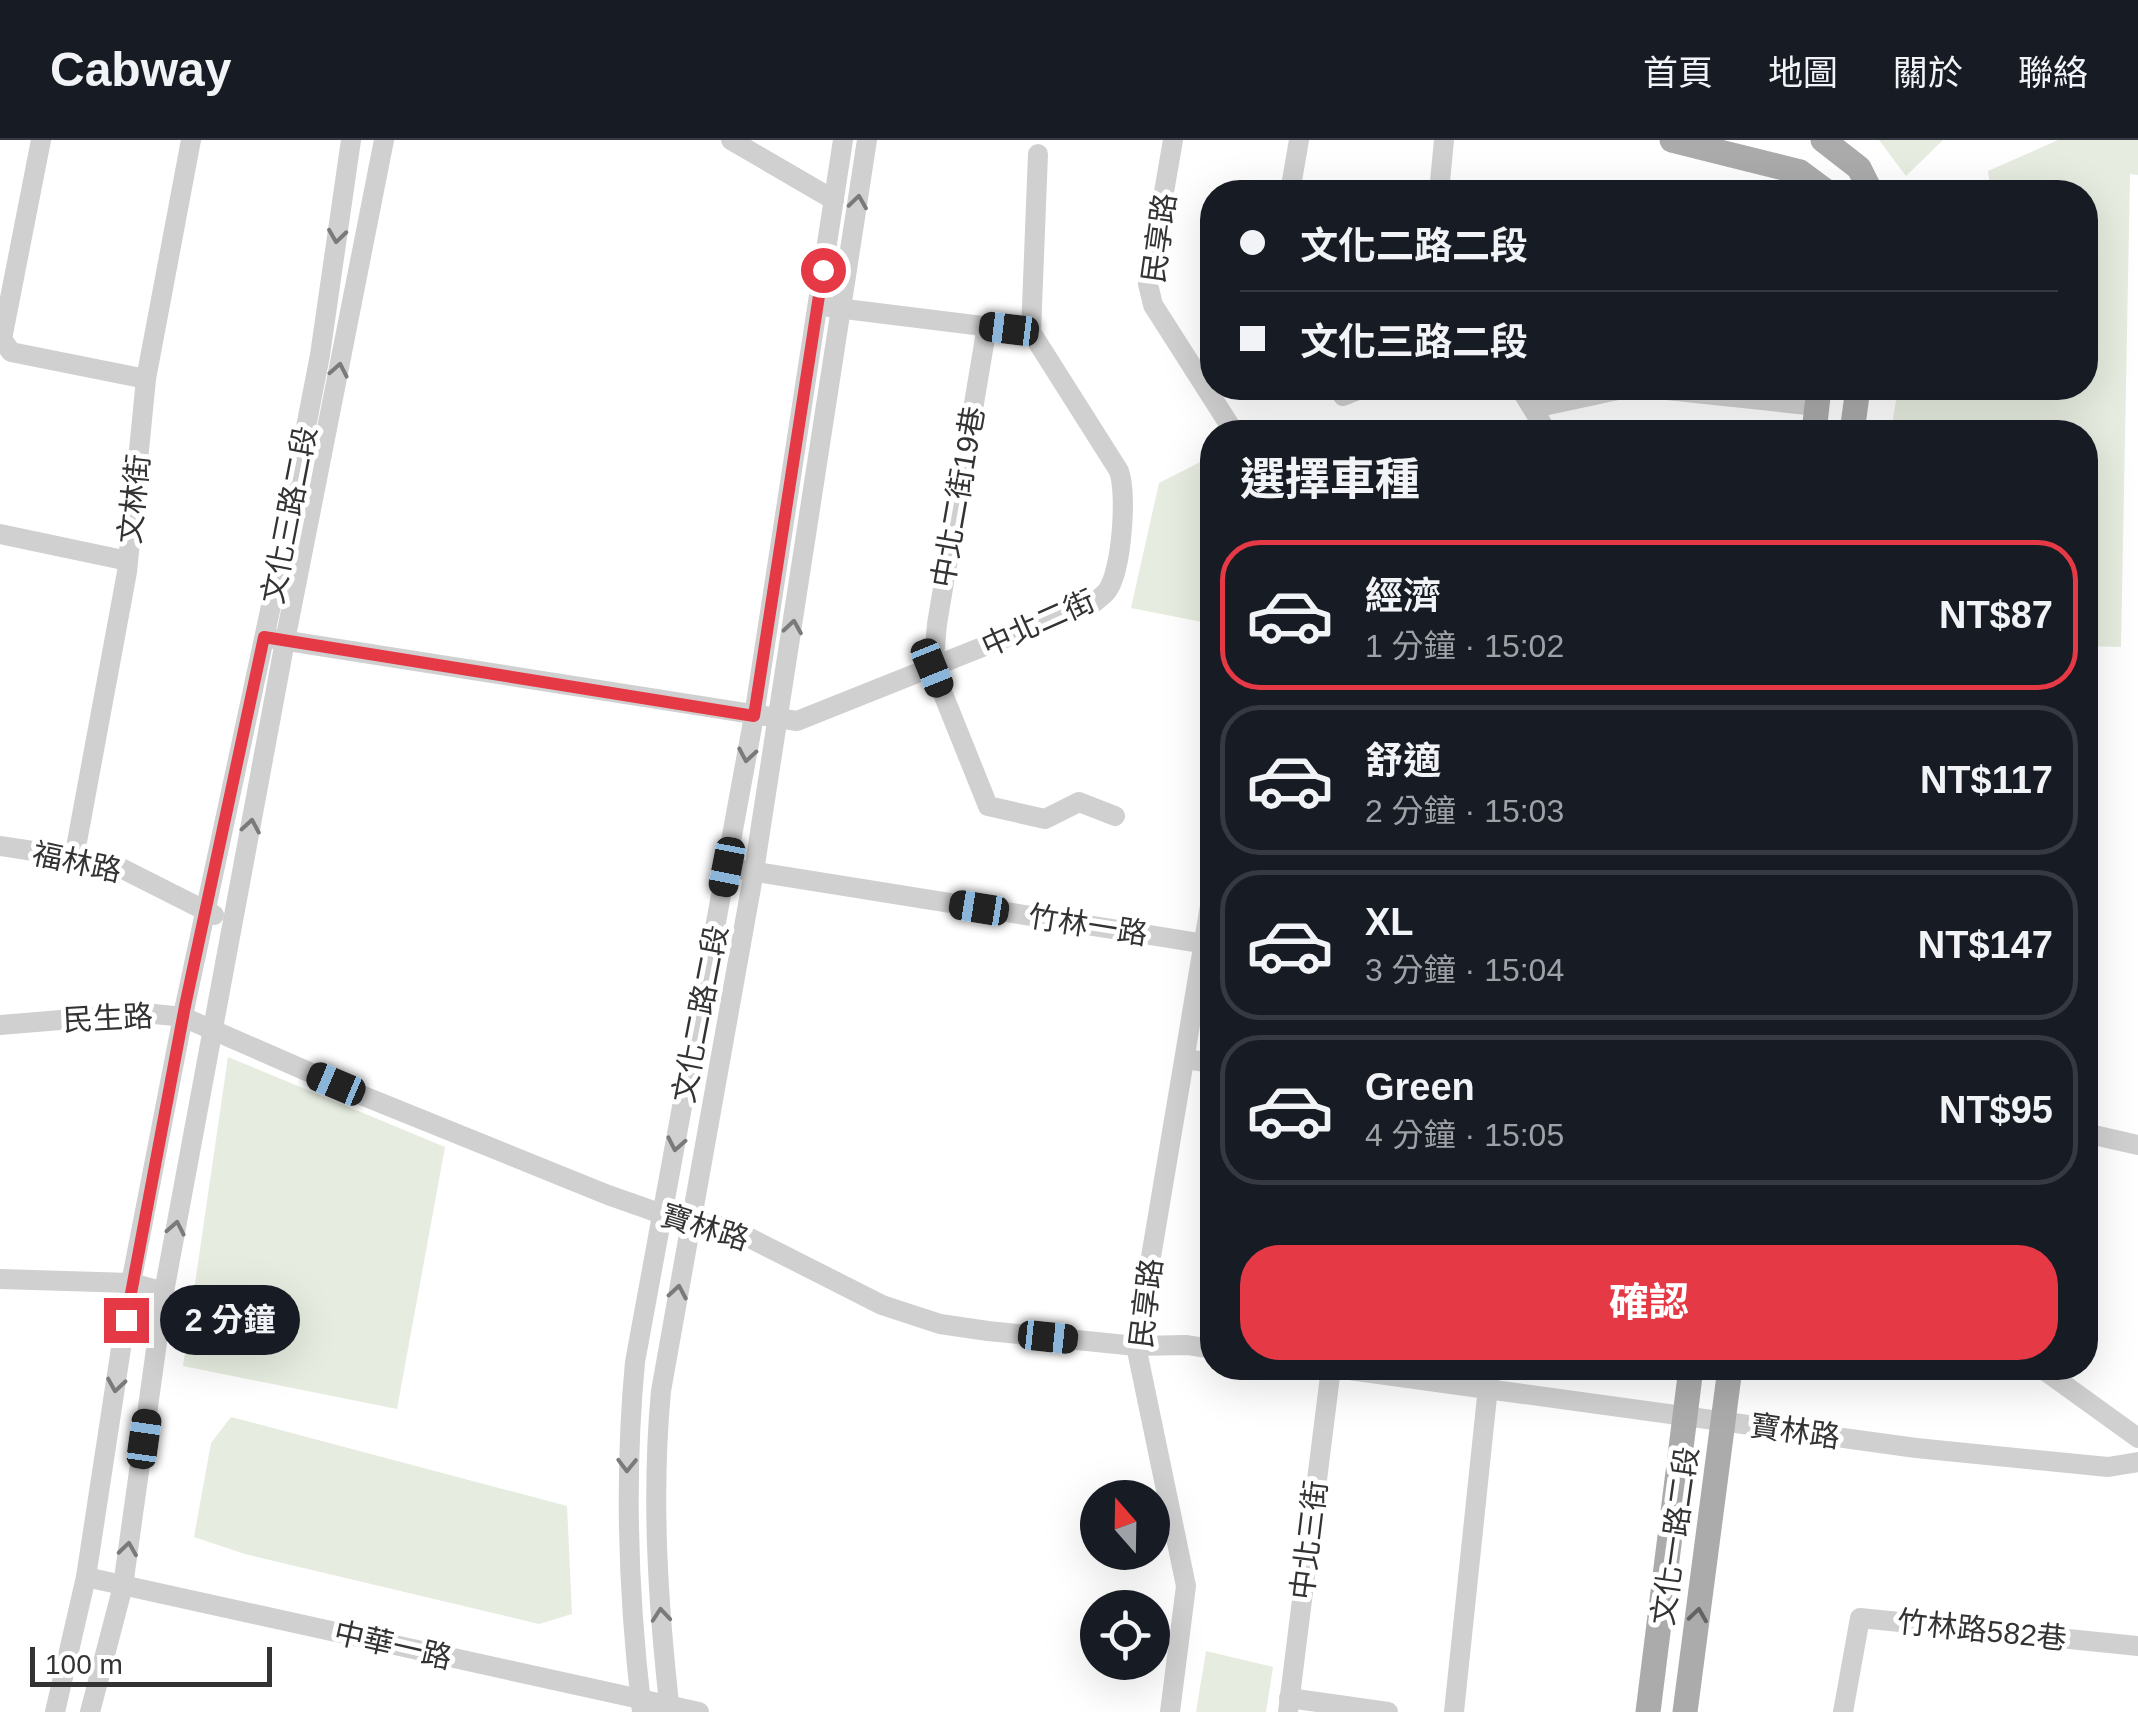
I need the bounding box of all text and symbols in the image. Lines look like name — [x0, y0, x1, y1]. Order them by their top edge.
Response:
text: Cabway — [50, 43, 231, 96]
text: 首頁 — [1643, 53, 1713, 92]
text: 地圖 — [1768, 53, 1838, 92]
text: 關於 — [1893, 53, 1963, 92]
text: 聯絡 — [2018, 53, 2088, 92]
street label: 民享路 — [1136, 191, 1182, 285]
one-way arrow — [847, 194, 868, 210]
text: 文化二路二段 — [1300, 225, 1528, 267]
one-way arrow — [327, 228, 348, 245]
route start — [801, 248, 846, 293]
car — [977, 310, 1041, 348]
text: 文化三路二段 — [1300, 321, 1528, 363]
one-way arrow — [327, 362, 348, 379]
street label: 中北二街19巷 — [926, 404, 990, 590]
street label: 文化三路二段 — [256, 424, 322, 606]
street label: 文林街 — [113, 453, 155, 545]
text: 選擇車種 — [1240, 454, 1420, 505]
icon: car — [1245, 570, 1335, 660]
text: 經濟 — [1365, 575, 1441, 617]
street label: 中北二街 — [976, 584, 1100, 662]
text: NT$87 — [1939, 594, 2053, 636]
one-way arrow — [782, 619, 803, 635]
text: 1 分鐘 · 15:02 — [1365, 628, 1564, 664]
car — [907, 635, 957, 701]
icon: car — [1245, 735, 1335, 825]
text: 舒適 — [1365, 740, 1441, 782]
one-way arrow — [737, 747, 758, 763]
text: NT$117 — [1920, 759, 2053, 801]
text: 2 分鐘 · 15:03 — [1365, 793, 1564, 829]
one-way arrow — [240, 818, 261, 835]
car — [707, 835, 747, 899]
street label: 福林路 — [30, 837, 124, 887]
car — [947, 888, 1011, 928]
street label: 竹林一路 — [1026, 899, 1150, 951]
icon: car — [1245, 900, 1335, 990]
text: XL — [1365, 901, 1414, 943]
street label: 文化二路二段 — [667, 923, 733, 1105]
text: NT$147 — [1918, 924, 2053, 966]
text: 3 分鐘 · 15:04 — [1365, 952, 1564, 988]
street label: 民生路 — [62, 999, 154, 1037]
car — [303, 1058, 369, 1110]
icon: car — [1245, 1065, 1335, 1155]
text: Green — [1365, 1066, 1475, 1108]
text: NT$95 — [1939, 1089, 2053, 1131]
text: 4 分鐘 · 15:05 — [1365, 1117, 1564, 1153]
one-way arrow — [666, 1135, 687, 1152]
street label: 寶林路 — [657, 1198, 753, 1256]
one-way arrow — [165, 1220, 186, 1237]
button: 確認 — [1240, 1245, 2058, 1360]
street label: 民享路 — [1124, 1256, 1168, 1350]
one-way arrow — [667, 1284, 688, 1300]
callout: 2 分鐘 — [161, 1285, 301, 1355]
route end — [104, 1298, 149, 1343]
text: 2 分鐘 — [185, 1302, 275, 1338]
car — [1017, 1319, 1079, 1355]
one-way arrow — [106, 1377, 127, 1394]
car — [125, 1407, 163, 1471]
street label: 寶林路 — [1748, 1408, 1842, 1454]
street label: 文化一路二段 — [1646, 1445, 1704, 1627]
one-way arrow — [617, 1457, 638, 1473]
street label: 中北三街 — [1285, 1478, 1333, 1602]
north arrow — [1080, 1480, 1170, 1570]
map controls — [1080, 1480, 1170, 1680]
one-way arrow — [116, 1541, 137, 1557]
button: locate — [1080, 1590, 1170, 1680]
street label: 竹林路582巷 — [1896, 1605, 2068, 1655]
one-way arrow — [651, 1606, 673, 1622]
one-way arrow — [1686, 1607, 1707, 1624]
street label: 中華一路 — [331, 1615, 455, 1675]
scale bar — [30, 1642, 272, 1686]
text: 100 m — [45, 1649, 123, 1680]

